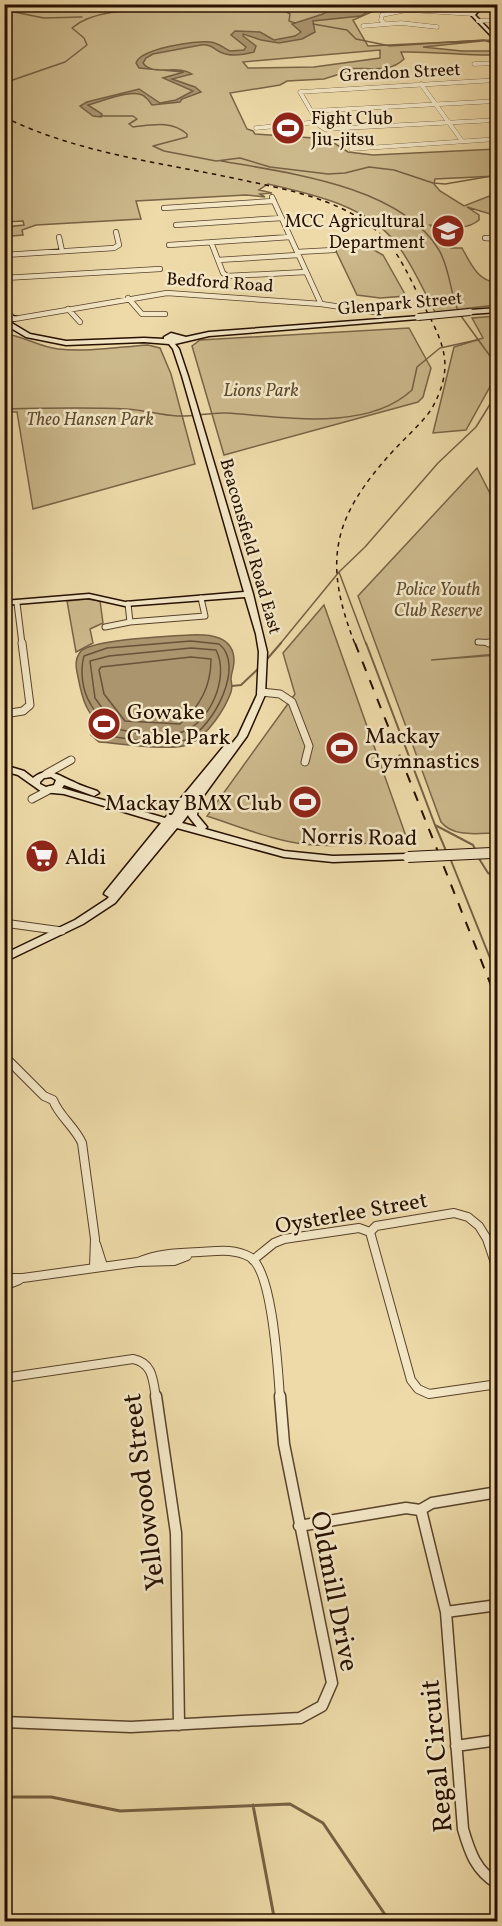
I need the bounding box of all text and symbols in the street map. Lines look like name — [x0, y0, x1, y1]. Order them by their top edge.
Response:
street label: Grendon Street — [339, 58, 461, 89]
place label: Fight Club Jiu-jitsu — [311, 107, 393, 153]
sports icon: Fight Club Jiu-jitsu — [270, 110, 306, 146]
place label: MCC Agricultural Department — [285, 210, 425, 256]
school or university icon: MCC Agricultural Department — [430, 213, 466, 249]
street label: Bedford Road — [165, 267, 274, 300]
street label: Glenpark Street — [337, 287, 464, 322]
park label: Lions Park — [223, 379, 299, 404]
park label: Theo Hansen Park — [26, 408, 154, 433]
street label: Beaconsfield Road East — [212, 456, 287, 637]
park label: Police Youth Club Reserve — [394, 578, 483, 624]
place label: Gowake Cable Park — [127, 698, 231, 754]
sports icon: Gowake Cable Park — [86, 706, 122, 742]
place label: Mackay Gymnastics — [365, 722, 480, 778]
sports icon: Mackay Gymnastics — [324, 730, 360, 766]
sports icon: Mackay BMX Club — [287, 784, 323, 820]
place label: Mackay BMX Club — [105, 789, 282, 820]
street label: Norris Road — [300, 822, 418, 855]
supermarket icon: Aldi — [24, 838, 60, 874]
place label: Aldi — [65, 843, 106, 874]
street label: Oysterlee Street — [273, 1186, 430, 1243]
street label: Yellowood Street — [114, 1391, 176, 1593]
street label: Oldmill Drive — [299, 1508, 367, 1675]
street label: Regal Circuit — [412, 1678, 464, 1834]

